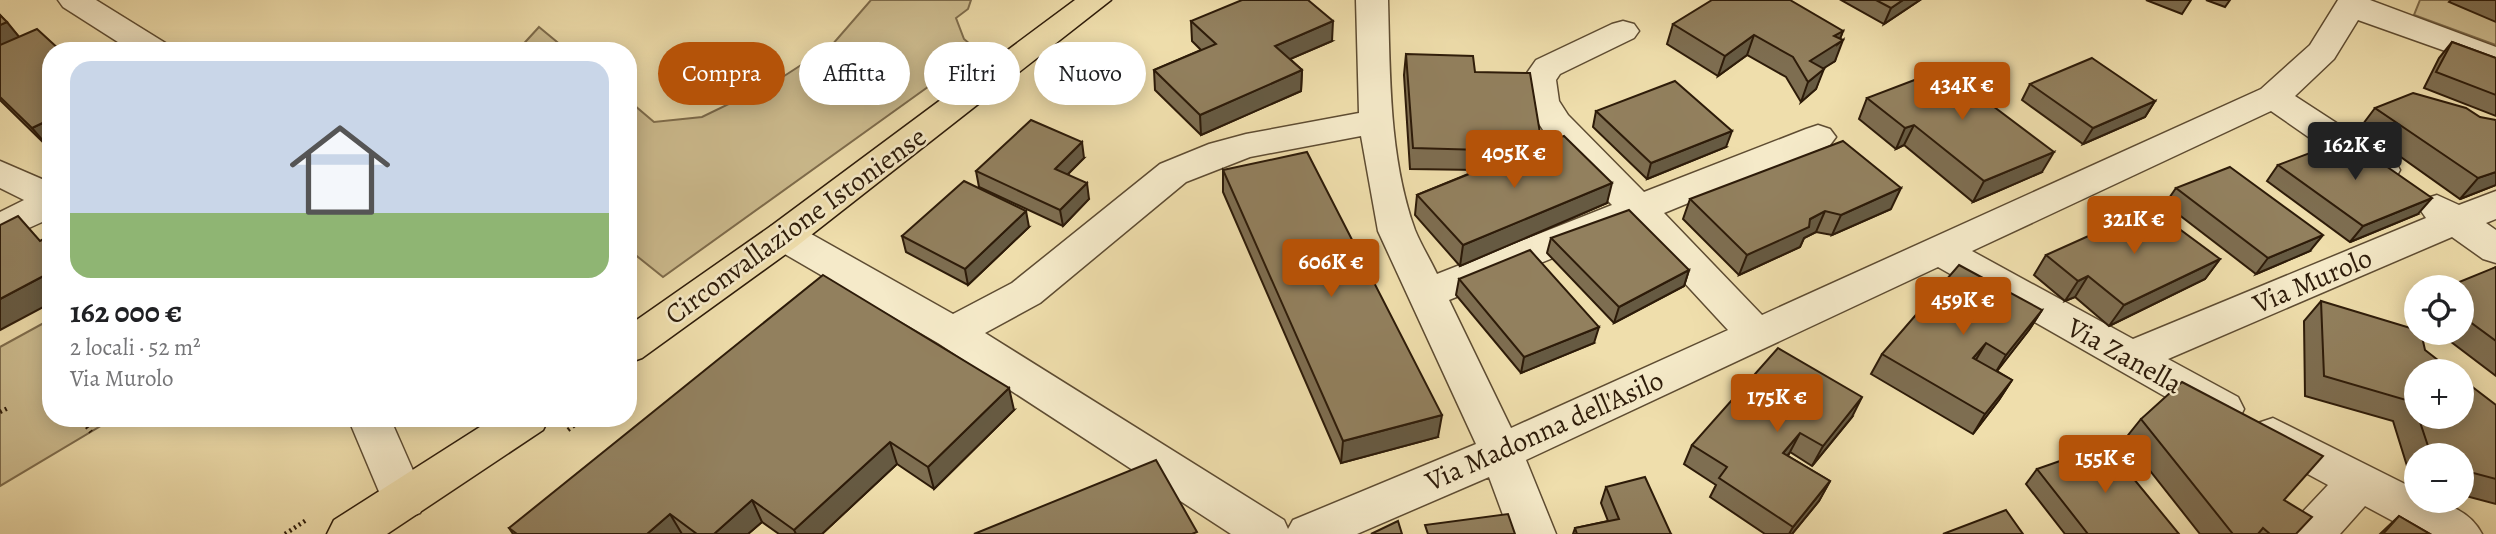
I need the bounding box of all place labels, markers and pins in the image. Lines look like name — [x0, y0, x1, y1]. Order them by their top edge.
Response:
pin: 434K € — [1905, 62, 2019, 122]
pin: 162K € — [2298, 122, 2412, 182]
pin: 405K € — [1457, 130, 1571, 190]
pin: 321K € — [2077, 196, 2191, 256]
pin: 606K € — [1274, 240, 1388, 299]
pin: 459K € — [1906, 278, 2020, 337]
pin: 175K € — [1720, 374, 1834, 434]
pin: 155K € — [2048, 435, 2162, 495]

